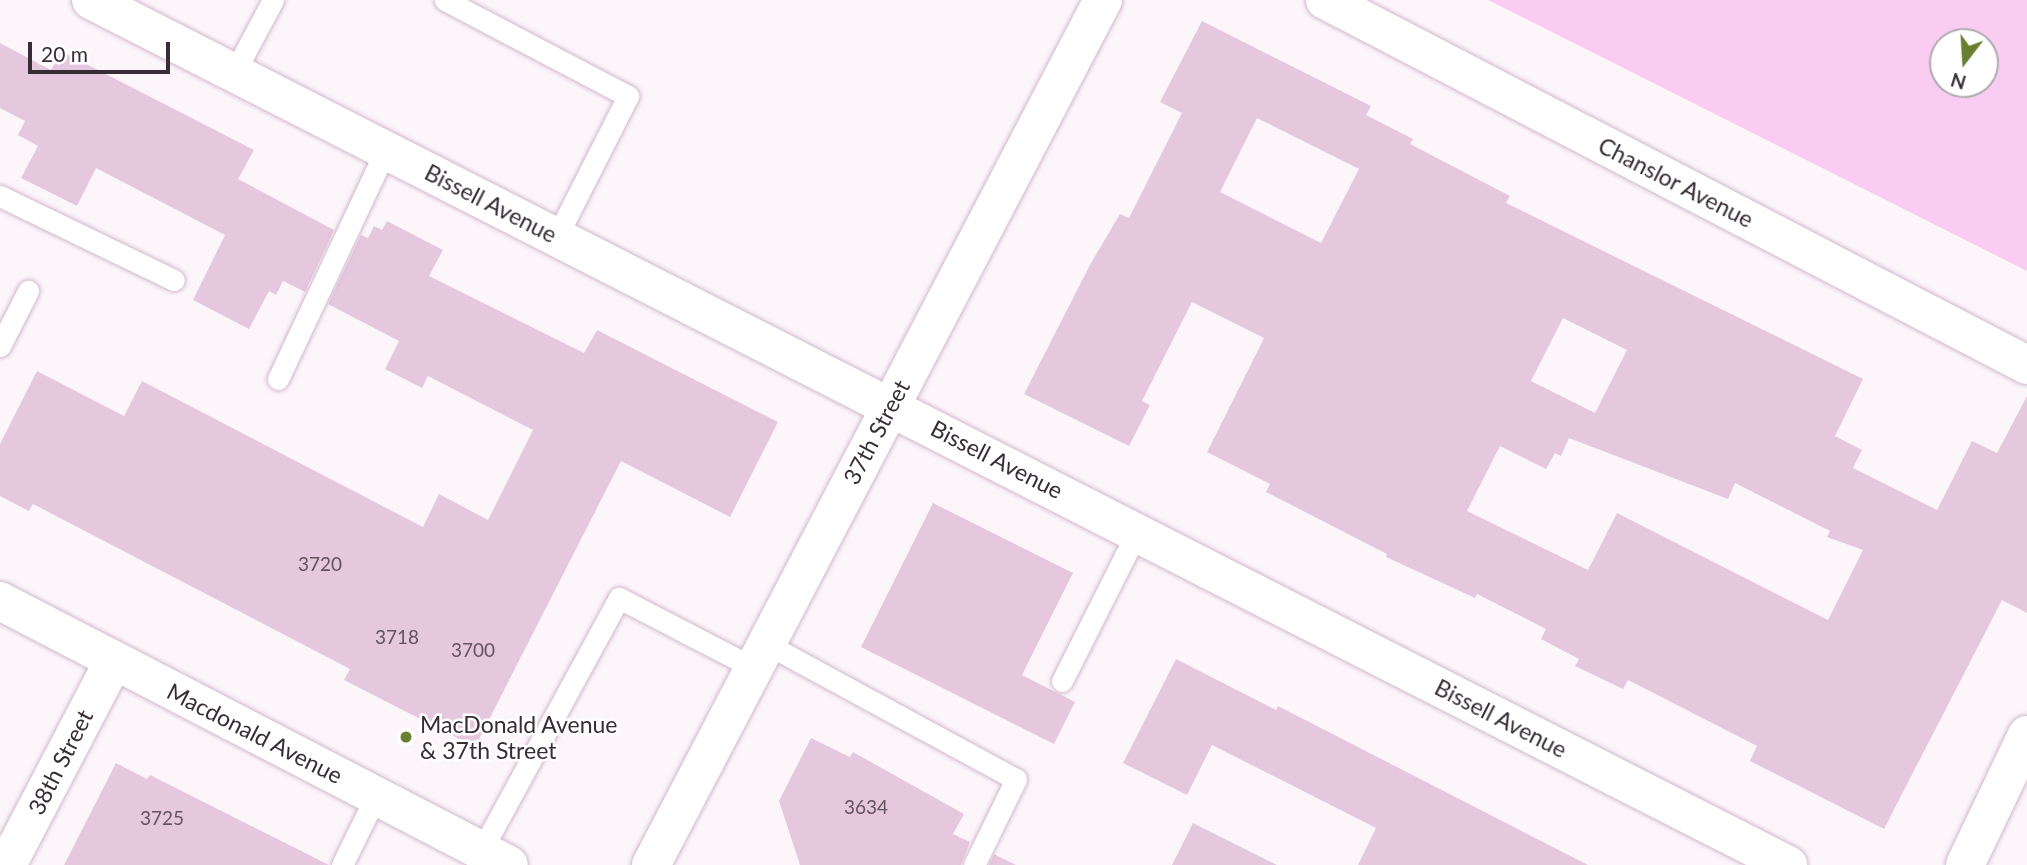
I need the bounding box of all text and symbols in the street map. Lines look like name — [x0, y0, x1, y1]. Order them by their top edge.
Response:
scale bar — [32, 28, 173, 72]
north arrow — [1929, 28, 1999, 98]
text: 20 m — [41, 41, 88, 66]
text: N — [1948, 69, 1969, 95]
street label: Chanslor Avenue — [1593, 131, 1759, 233]
street label: Bissell Avenue — [420, 158, 562, 248]
street label: 37th Street — [837, 375, 915, 489]
street label: Bissell Avenue — [926, 414, 1068, 504]
house number: 3720 — [298, 553, 342, 575]
house number: 3718 — [375, 626, 419, 648]
house number: 3700 — [451, 639, 495, 661]
street label: Bissell Avenue — [1430, 673, 1572, 763]
street label: Macdonald Avenue — [162, 677, 348, 789]
street label: 38th Street — [22, 705, 98, 819]
place label: MacDonald Avenue & 37th Street — [420, 710, 618, 764]
marker: MacDonald Avenue & 37th Street — [398, 729, 414, 745]
house number: 3634 — [844, 796, 888, 818]
house number: 3725 — [140, 807, 184, 829]

